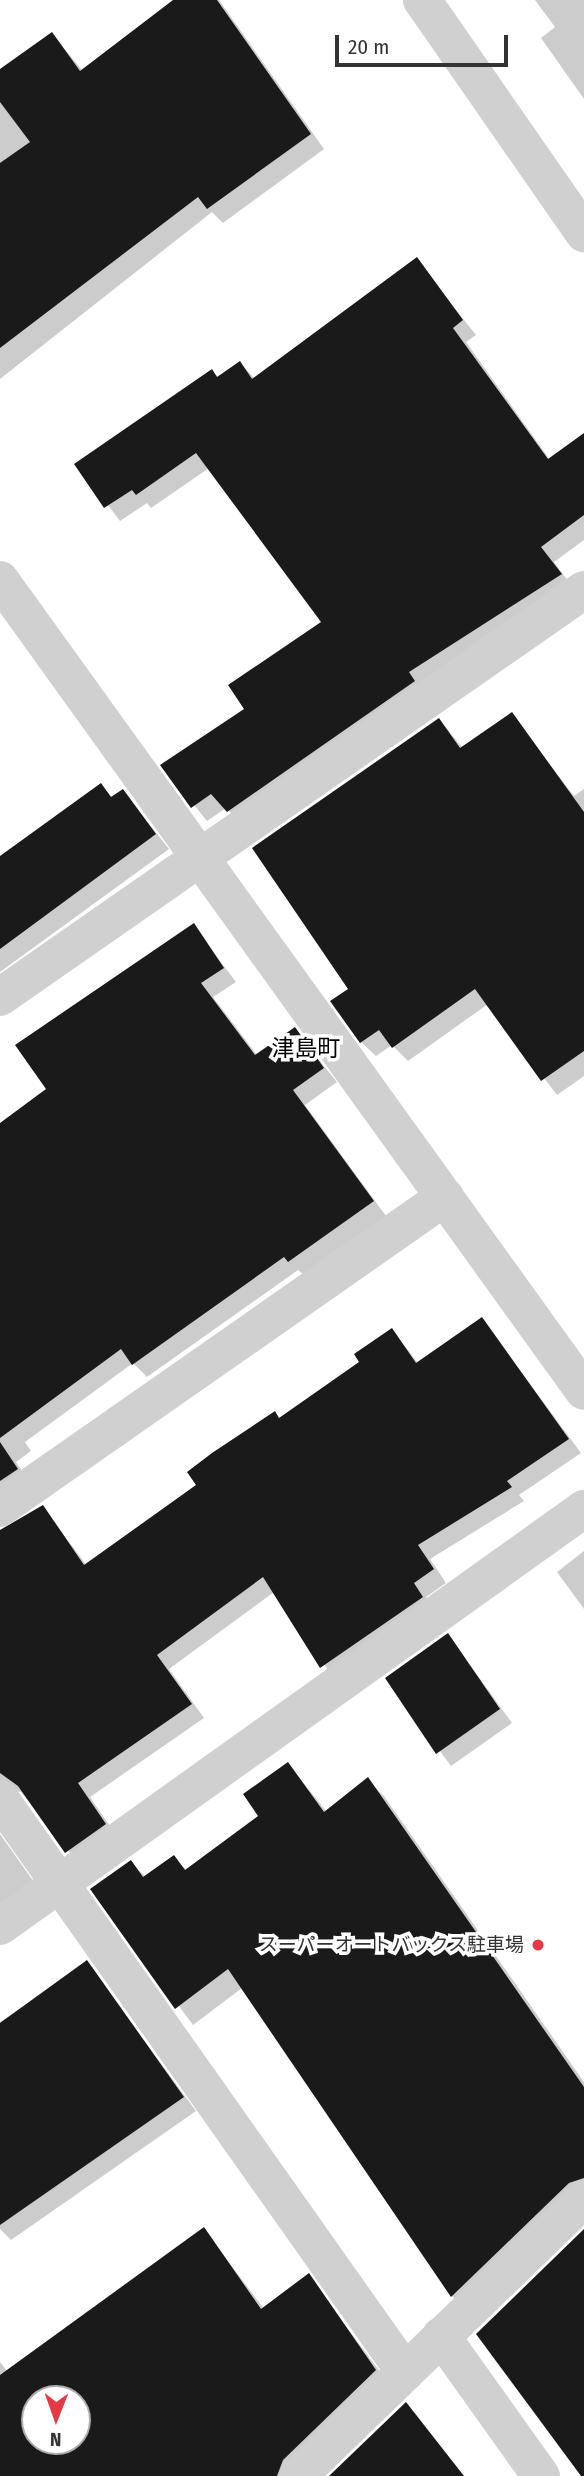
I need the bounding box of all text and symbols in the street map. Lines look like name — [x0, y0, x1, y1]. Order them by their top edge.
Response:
scale bar — [339, 21, 512, 65]
text: 20 m — [348, 34, 389, 60]
district label: 津島町 — [272, 1034, 340, 1062]
place label: スーパーオートバックス駐車場 — [258, 1934, 524, 1956]
marker: スーパーオートバックス駐車場 — [530, 1937, 546, 1953]
north arrow — [21, 2385, 91, 2455]
text: N — [50, 2428, 62, 2451]

